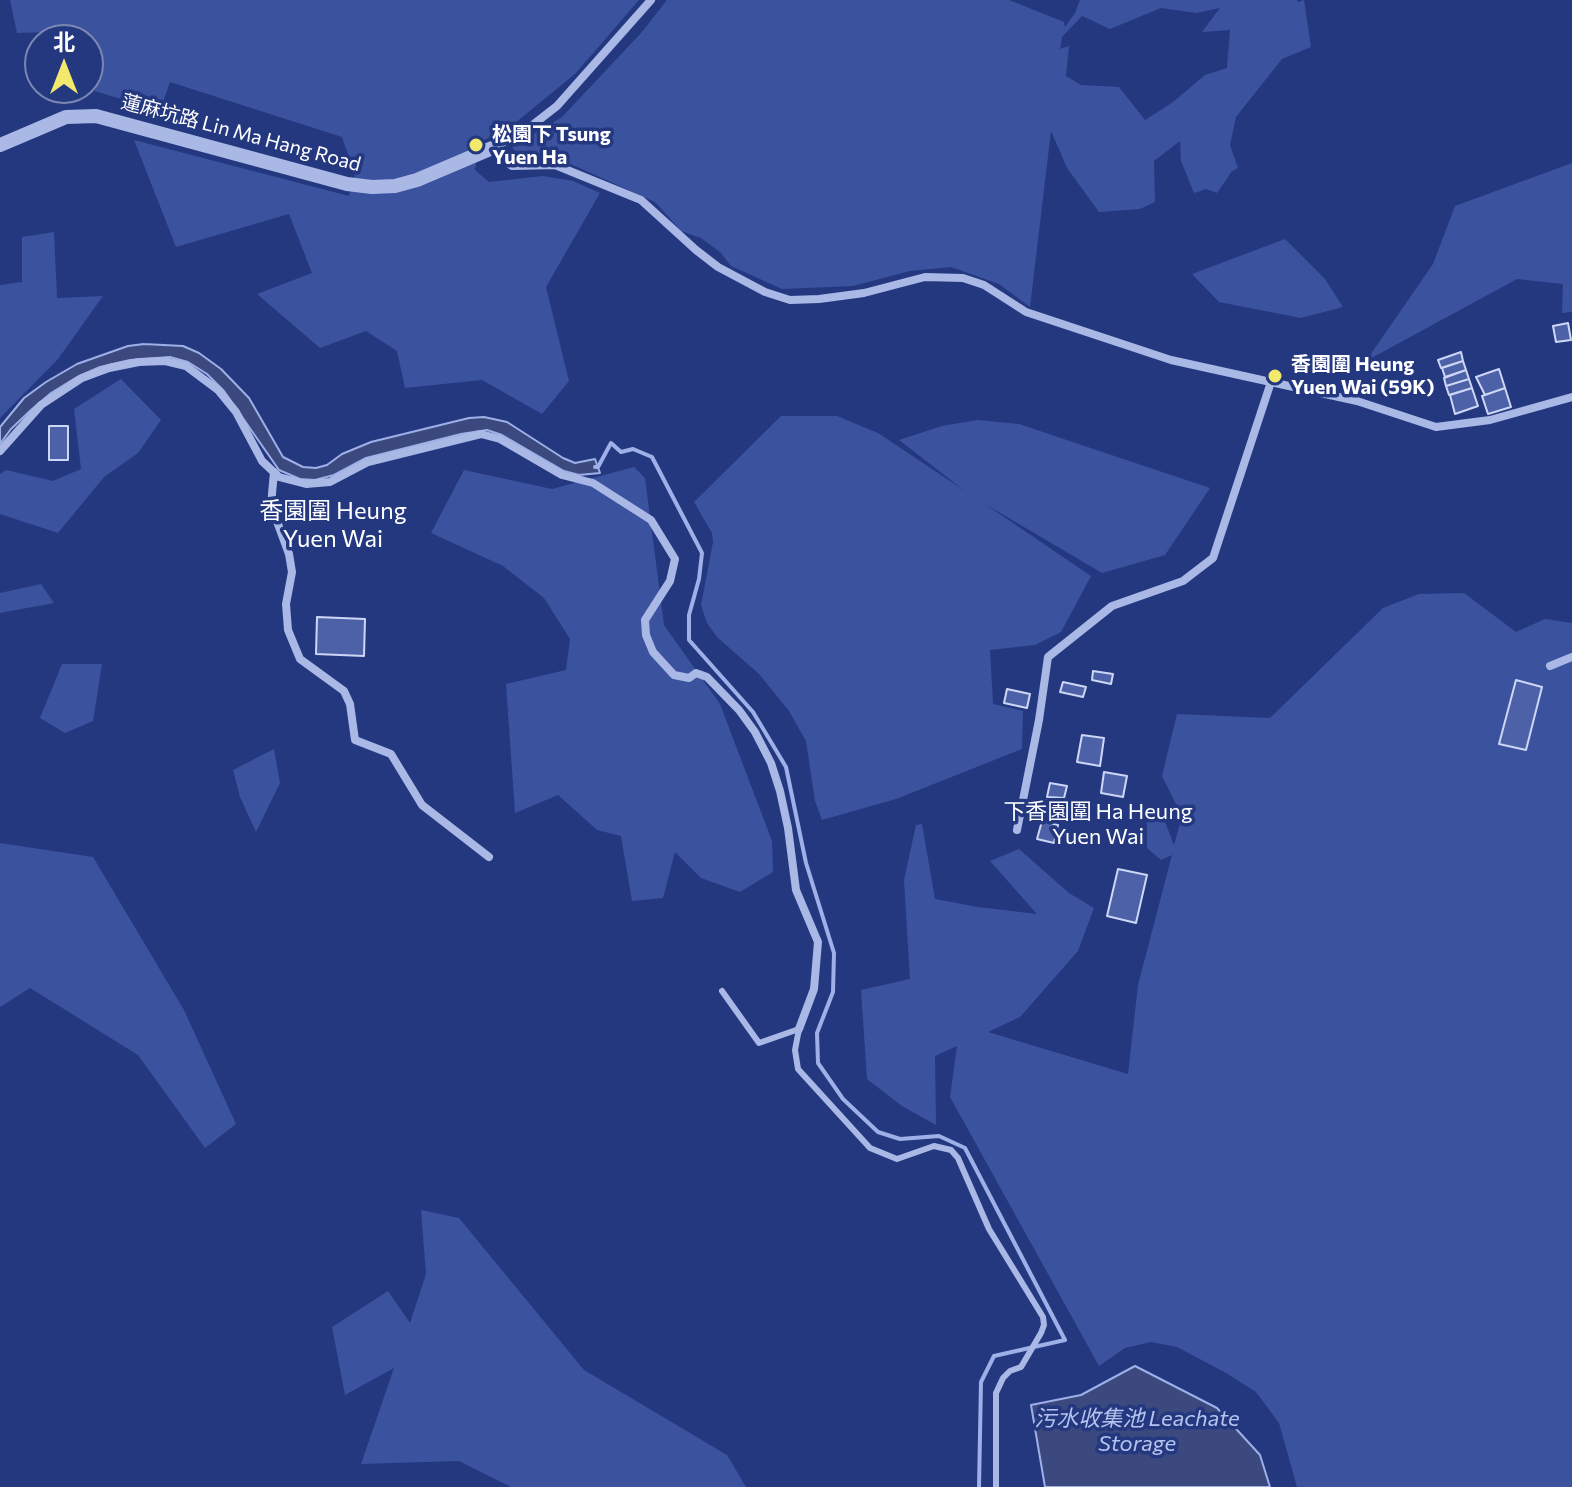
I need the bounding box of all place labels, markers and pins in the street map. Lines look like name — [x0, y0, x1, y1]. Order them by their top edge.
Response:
place label: 松園下 Tsung Yuen Ha — [492, 122, 611, 169]
marker: 松園下 Tsung Yuen Ha — [467, 136, 485, 154]
place label: 香園圍 Heung Yuen Wai (59K) — [1291, 352, 1434, 399]
marker: 香園圍 Heung Yuen Wai (59K) — [1266, 367, 1284, 385]

